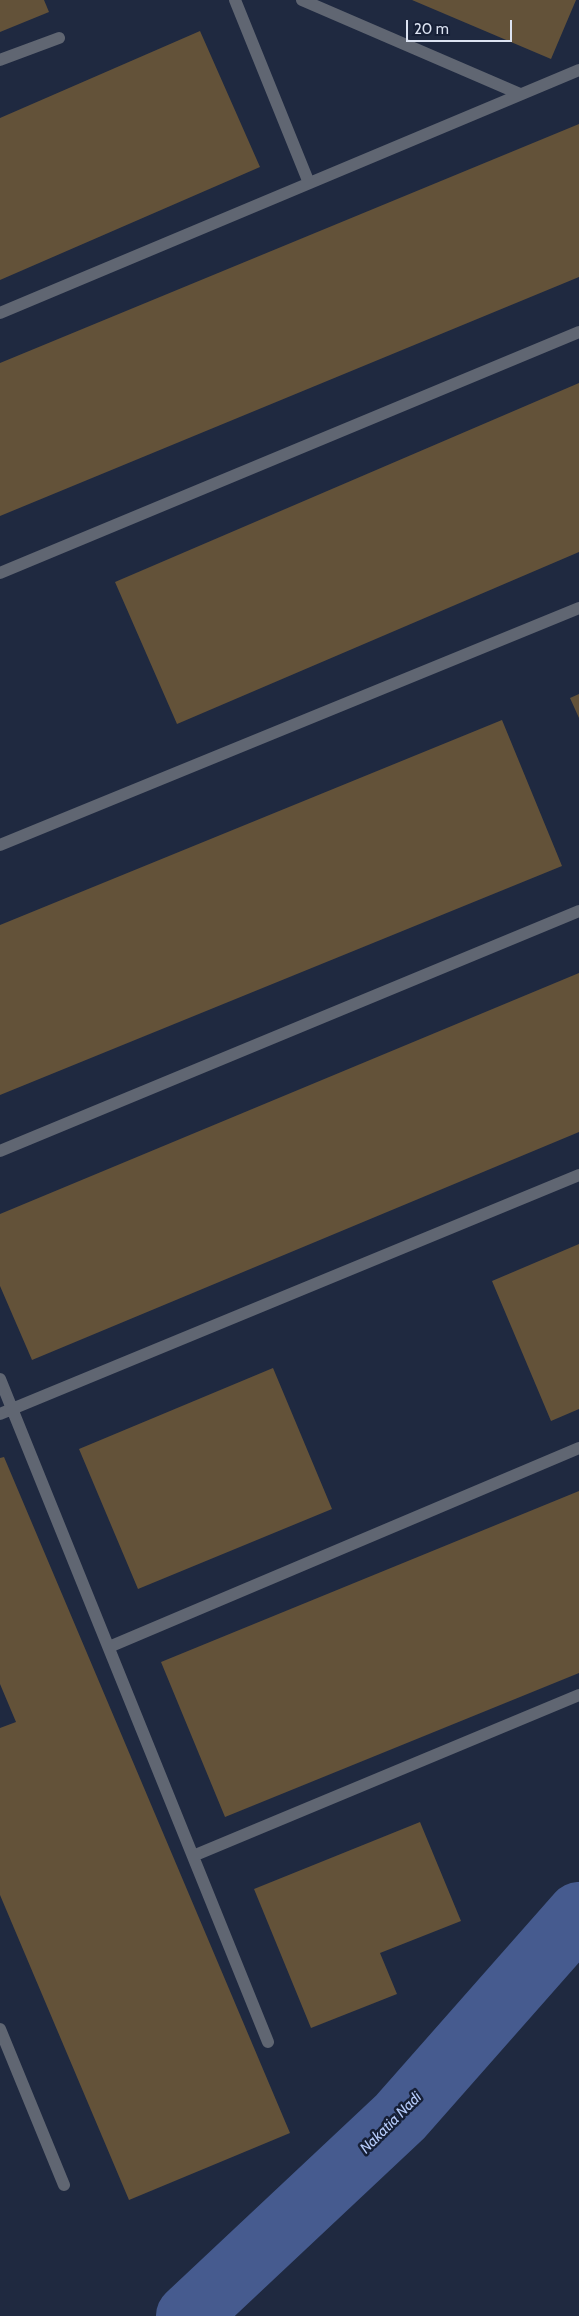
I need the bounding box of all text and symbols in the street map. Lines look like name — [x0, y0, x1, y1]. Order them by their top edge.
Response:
scale bar — [409, 10, 515, 42]
text: 20 m — [414, 20, 449, 38]
water label: Nakatia Nadi — [356, 2088, 426, 2158]

